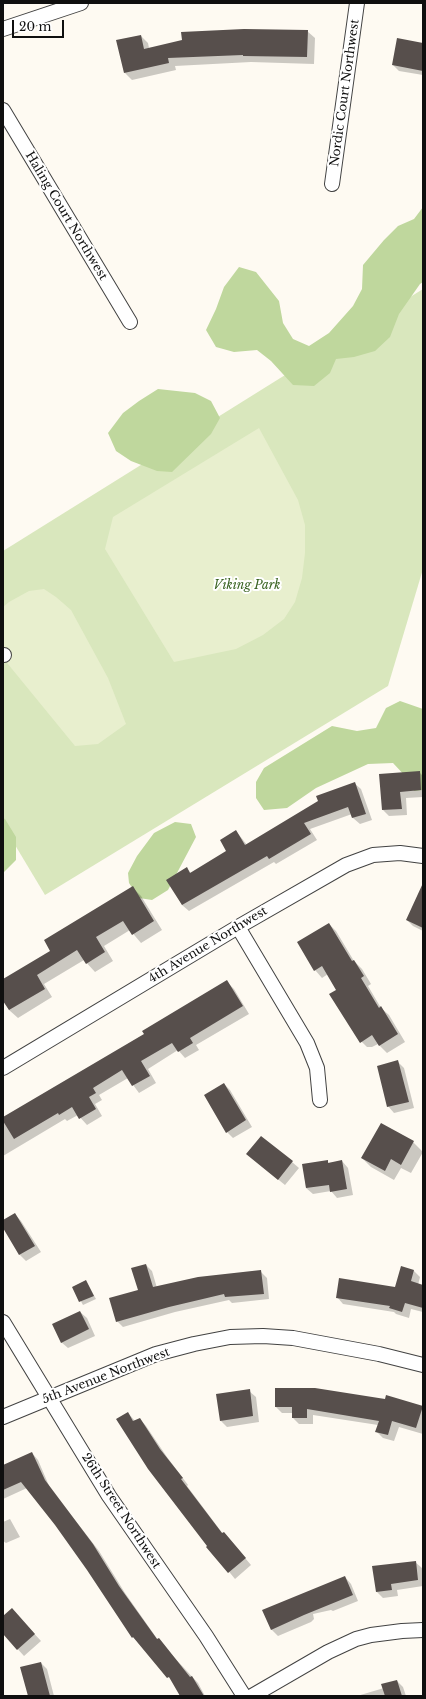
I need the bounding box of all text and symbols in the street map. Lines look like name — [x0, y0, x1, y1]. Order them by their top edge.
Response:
scale bar — [14, 12, 66, 38]
street label: Nordic Court Northwest — [328, 18, 362, 168]
text: 20 m — [19, 19, 51, 34]
street label: Haling Court Northwest — [22, 149, 110, 283]
park label: Viking Park — [214, 579, 280, 593]
street label: 4th Avenue Northwest — [146, 904, 270, 986]
street label: 5th Avenue Northwest — [40, 1345, 172, 1407]
street label: 26th Street Northwest — [78, 1451, 164, 1571]

